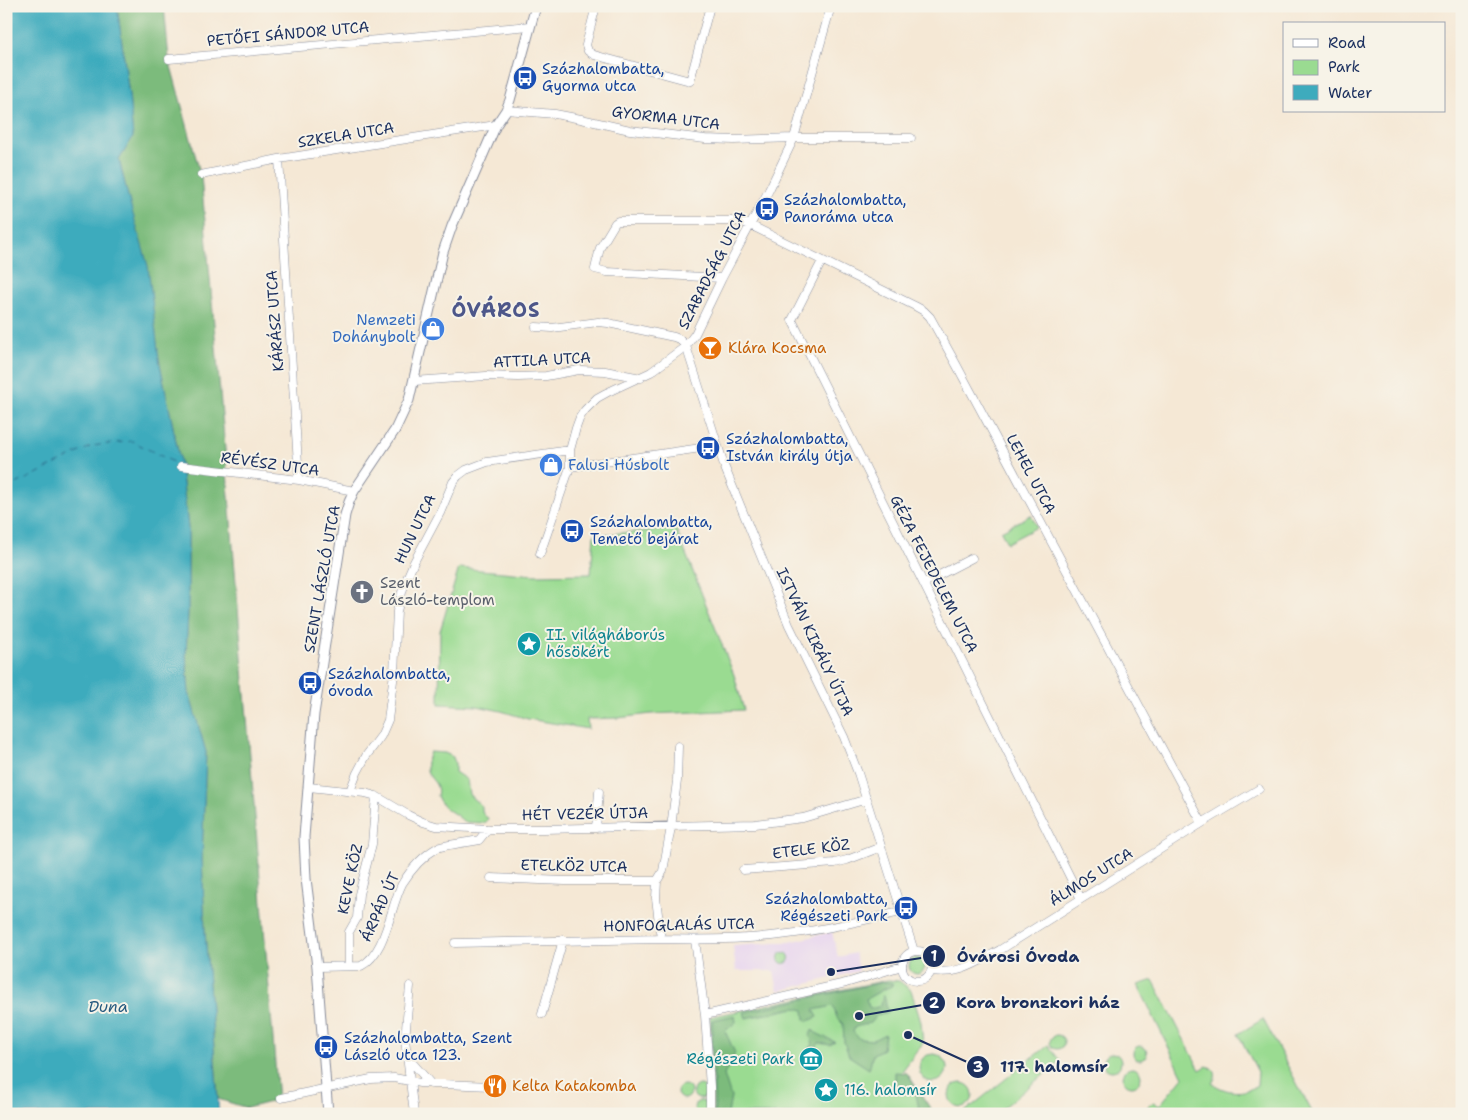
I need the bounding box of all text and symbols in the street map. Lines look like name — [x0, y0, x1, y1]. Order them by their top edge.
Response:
street label: PETŐFI SÁNDOR UTCA — [206, 16, 370, 51]
legend — [1283, 22, 1446, 112]
text: Road — [1328, 33, 1366, 53]
text: Park — [1328, 57, 1360, 77]
place label: Százhalombatta, Gyorma utca — [542, 59, 665, 96]
bus stop icon: Százhalombatta, Gyorma utca — [512, 65, 538, 91]
text: Water — [1328, 83, 1372, 103]
street label: GYORMA UTCA — [611, 101, 721, 135]
street label: SZKELA UTCA — [296, 117, 396, 152]
place label: Százhalombatta, Panoráma utca — [784, 190, 907, 227]
bus stop icon: Százhalombatta, Panoráma utca — [754, 196, 780, 222]
street label: SZABADSÁG UTCA — [673, 207, 751, 333]
street label: KÁRÁSZ UTCA — [260, 270, 289, 372]
district label: ÓVÁROS — [451, 295, 541, 323]
place label: Nemzeti Dohánybolt — [332, 310, 416, 347]
shop icon: Nemzeti Dohánybolt — [420, 316, 446, 342]
bar icon: Klára Kocsma — [697, 335, 723, 361]
place label: Klára Kocsma — [728, 338, 827, 358]
street label: ATTILA UTCA — [493, 347, 592, 373]
place label: Százhalombatta, István király útja — [726, 429, 853, 466]
street label: LEHEL UTCA — [1002, 431, 1060, 518]
bus stop icon: Százhalombatta, István király útja — [695, 435, 721, 461]
street label: RÉVÉSZ UTCA — [219, 446, 321, 481]
shop icon: Falusi Húsbolt — [538, 452, 564, 478]
place label: Falusi Húsbolt — [568, 455, 669, 475]
street label: HUN UTCA — [390, 491, 441, 567]
street label: GÉZA FEJEDELEM UTCA — [886, 491, 983, 656]
street label: SZENT LÁSZLÓ UTCA — [298, 503, 345, 654]
place label: Százhalombatta, Temető bejárat — [590, 512, 713, 549]
bus stop icon: Százhalombatta, Temető bejárat — [559, 518, 585, 544]
street label: ISTVÁN KIRÁLY ÚTJA — [772, 564, 859, 720]
place label: Szent László-templom — [380, 573, 495, 610]
church icon: Szent László-templom — [349, 579, 375, 605]
place label: II. világháborús hősökért — [546, 625, 665, 662]
place icon: II. világháborús hősökért — [516, 631, 542, 657]
place label: Százhalombatta, óvoda — [328, 664, 451, 701]
bus stop icon: Százhalombatta, óvoda — [297, 670, 323, 696]
street label: HÉT VEZÉR ÚTJA — [522, 802, 649, 825]
street label: ETELE KÖZ — [771, 834, 851, 864]
street label: KEVE KÖZ — [333, 842, 367, 916]
street label: ÁLMOS UTCA — [1045, 842, 1137, 911]
street label: ETELKÖZ UTCA — [520, 855, 628, 877]
street label: ÁRPÁD ÚT — [355, 869, 404, 945]
place label: Százhalombatta, Régészeti Park — [765, 889, 888, 926]
bus stop icon: Százhalombatta, Régészeti Park — [893, 895, 919, 921]
street label: HONFOGLALÁS UTCA — [603, 913, 755, 936]
callout: Óvárosi Óvoda — [922, 940, 1089, 971]
text: 1 — [931, 946, 938, 966]
text: Óvárosi Óvoda — [957, 946, 1079, 967]
callout: Kora bronzkori ház — [921, 987, 1130, 1018]
text: Kora bronzkori ház — [956, 992, 1120, 1013]
text: 2 — [929, 993, 940, 1013]
water label: Duna — [88, 996, 128, 1017]
place label: Százhalombatta, Szent László utca 123. — [344, 1028, 512, 1065]
bus stop icon: Százhalombatta, Szent László utca 123. — [313, 1034, 339, 1060]
museum icon: Régészeti Park — [798, 1046, 824, 1072]
place label: Régészeti Park — [687, 1049, 794, 1069]
callout: 117. halomsír — [965, 1051, 1118, 1082]
text: 117. halomsír — [1000, 1056, 1108, 1077]
text: 3 — [973, 1057, 983, 1077]
restaurant icon: Kelta Katakomba — [482, 1073, 508, 1099]
place label: Kelta Katakomba — [512, 1076, 637, 1096]
place icon: 116. halomsír — [813, 1077, 839, 1103]
place label: 116. halomsír — [844, 1080, 937, 1100]

